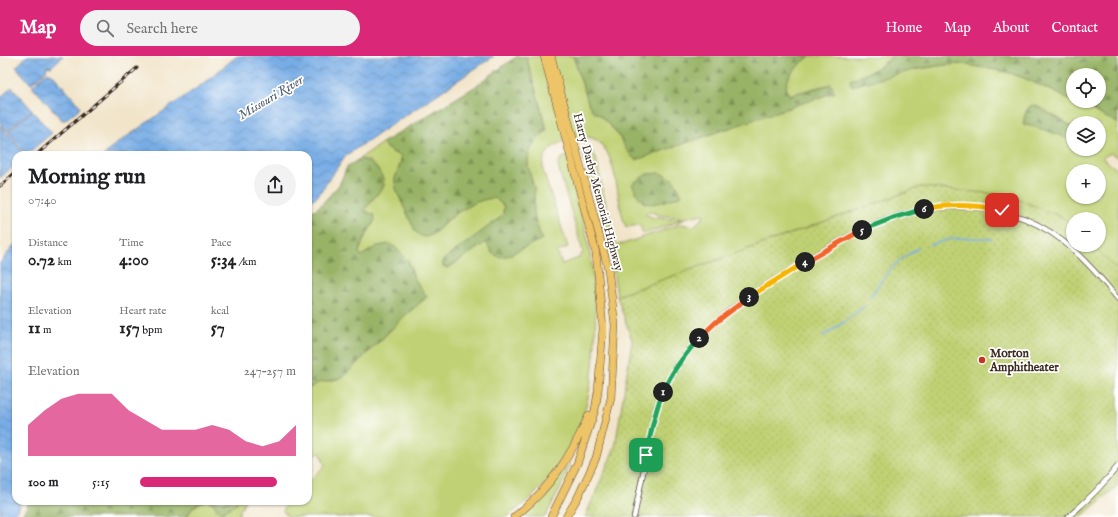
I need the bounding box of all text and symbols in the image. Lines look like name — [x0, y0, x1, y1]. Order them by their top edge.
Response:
search box — [80, 10, 360, 46]
text: Map — [20, 16, 56, 40]
icon: search — [94, 17, 116, 39]
text: Search here — [126, 19, 198, 38]
text: Home — [886, 19, 922, 37]
text: Map — [944, 19, 971, 37]
text: About — [993, 19, 1029, 37]
text: Contact — [1051, 19, 1098, 37]
map controls — [1066, 68, 1106, 252]
button: locate — [1066, 68, 1106, 108]
water label: Missouri River — [235, 72, 307, 124]
street label: Harry Darby Memorial Highway — [570, 111, 626, 273]
button: layers — [1066, 116, 1106, 156]
text: Morning run — [28, 163, 146, 191]
button: share — [254, 164, 296, 206]
button: + — [1066, 164, 1106, 204]
text: 07:40 — [28, 192, 57, 209]
pin — [985, 193, 1019, 227]
pin: 6 — [914, 199, 934, 219]
icon: check — [991, 199, 1013, 221]
text: 6 — [922, 202, 926, 216]
button: − — [1066, 212, 1106, 252]
pin: 5 — [852, 220, 872, 240]
text: 5 — [860, 223, 864, 237]
text: Distance — [28, 236, 68, 250]
text: Time — [119, 236, 144, 250]
text: Pace — [211, 236, 231, 250]
text: 0.72 — [28, 250, 55, 271]
text: 4:00 — [119, 250, 149, 271]
text: 5:34 — [211, 250, 236, 271]
pin: 4 — [795, 252, 815, 272]
text: km — [55, 255, 72, 269]
text: /km — [236, 255, 257, 269]
text: 4 — [802, 255, 808, 269]
pin: 3 — [739, 287, 759, 307]
text: 3 — [747, 290, 751, 304]
text: Elevation — [28, 304, 72, 318]
text: Heart rate — [119, 304, 166, 318]
text: kcal — [211, 304, 229, 318]
text: 11 — [28, 318, 41, 339]
text: 157 — [119, 318, 140, 339]
text: 57 — [211, 318, 225, 339]
text: m — [41, 323, 52, 337]
text: bpm — [140, 323, 163, 337]
pin: 2 — [689, 328, 709, 348]
text: 2 — [696, 331, 702, 345]
place label: Morton Amphitheater — [989, 346, 1059, 376]
marker: Morton Amphitheater — [977, 355, 987, 365]
text: Elevation — [28, 363, 80, 380]
text: 247–257 m — [244, 363, 296, 380]
pin: 1 — [653, 382, 673, 402]
text: 1 — [661, 385, 665, 399]
pin — [629, 438, 663, 472]
icon: arrive — [635, 444, 657, 466]
text: 100 m — [28, 474, 58, 491]
text: 5:15 — [92, 474, 110, 491]

